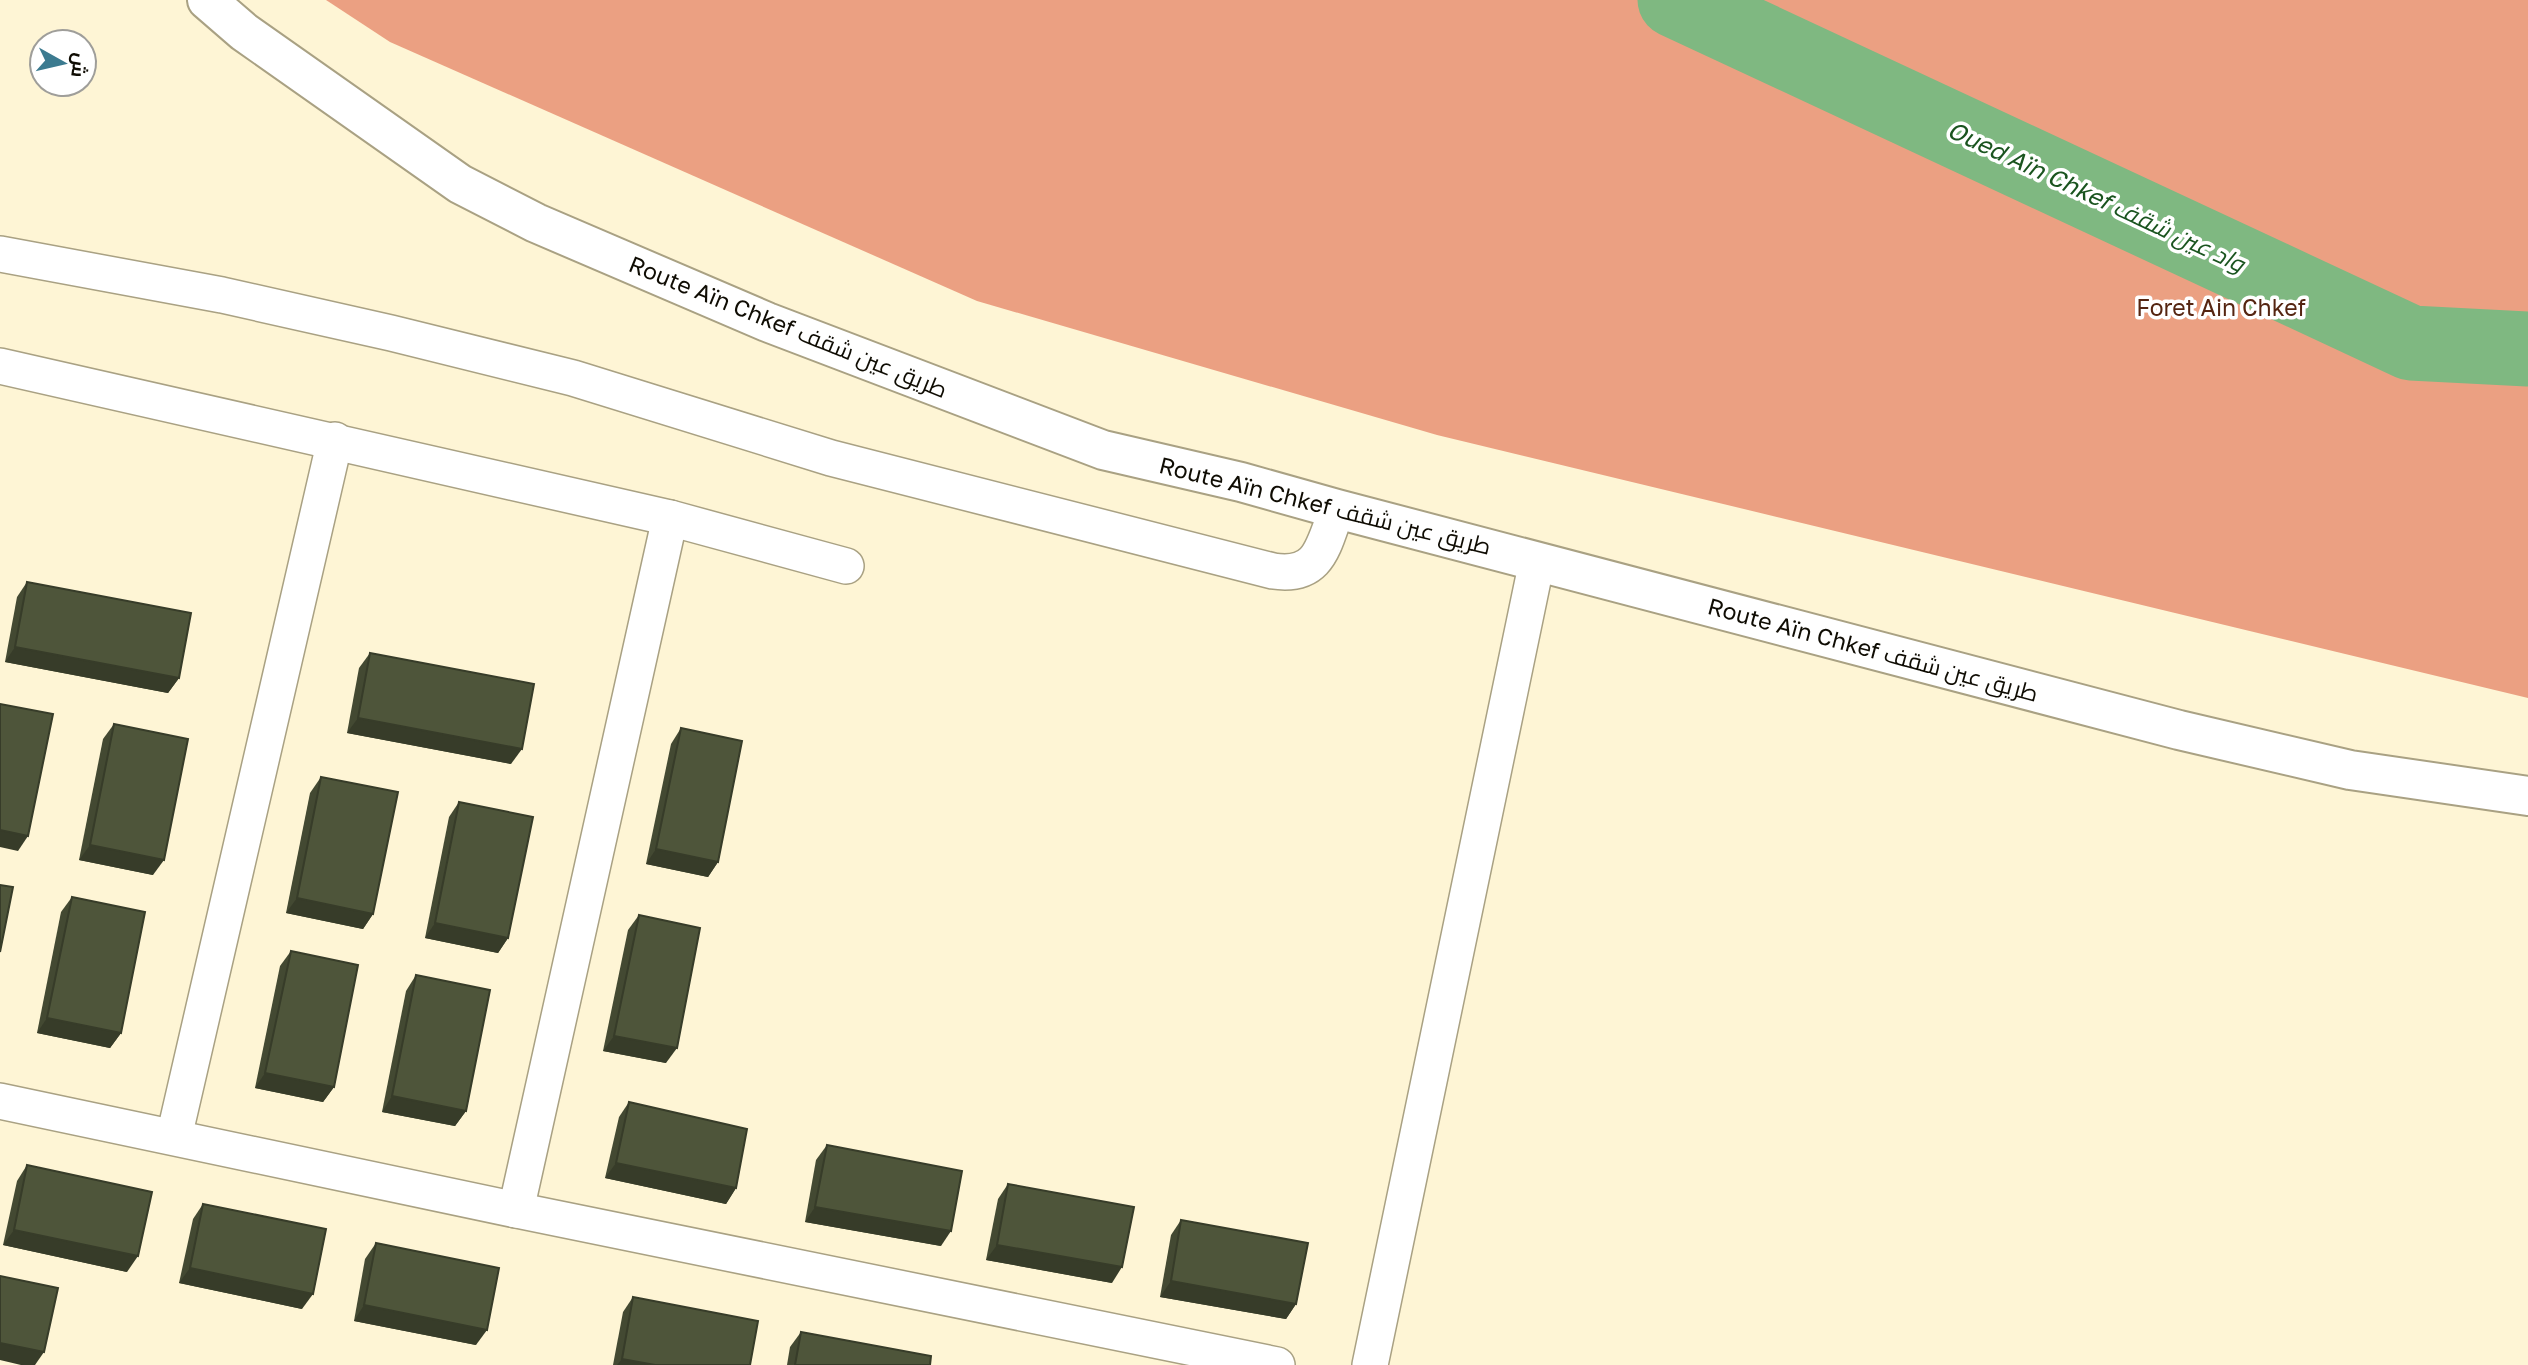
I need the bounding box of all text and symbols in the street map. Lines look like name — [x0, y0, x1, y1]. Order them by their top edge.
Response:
north arrow — [28, 28, 98, 98]
text: ش — [66, 52, 93, 79]
water label: Oued Aïn Chkef واد عين شقف — [1943, 114, 2252, 279]
street label: Route Aïn Chkef طريق عين شقف — [625, 249, 952, 404]
park label: Foret Ain Chkef — [2136, 293, 2306, 321]
street label: Route Aïn Chkef طريق عين شقف — [1156, 450, 1494, 561]
street label: Route Aïn Chkef طريق عين شقف — [1705, 591, 2042, 708]

